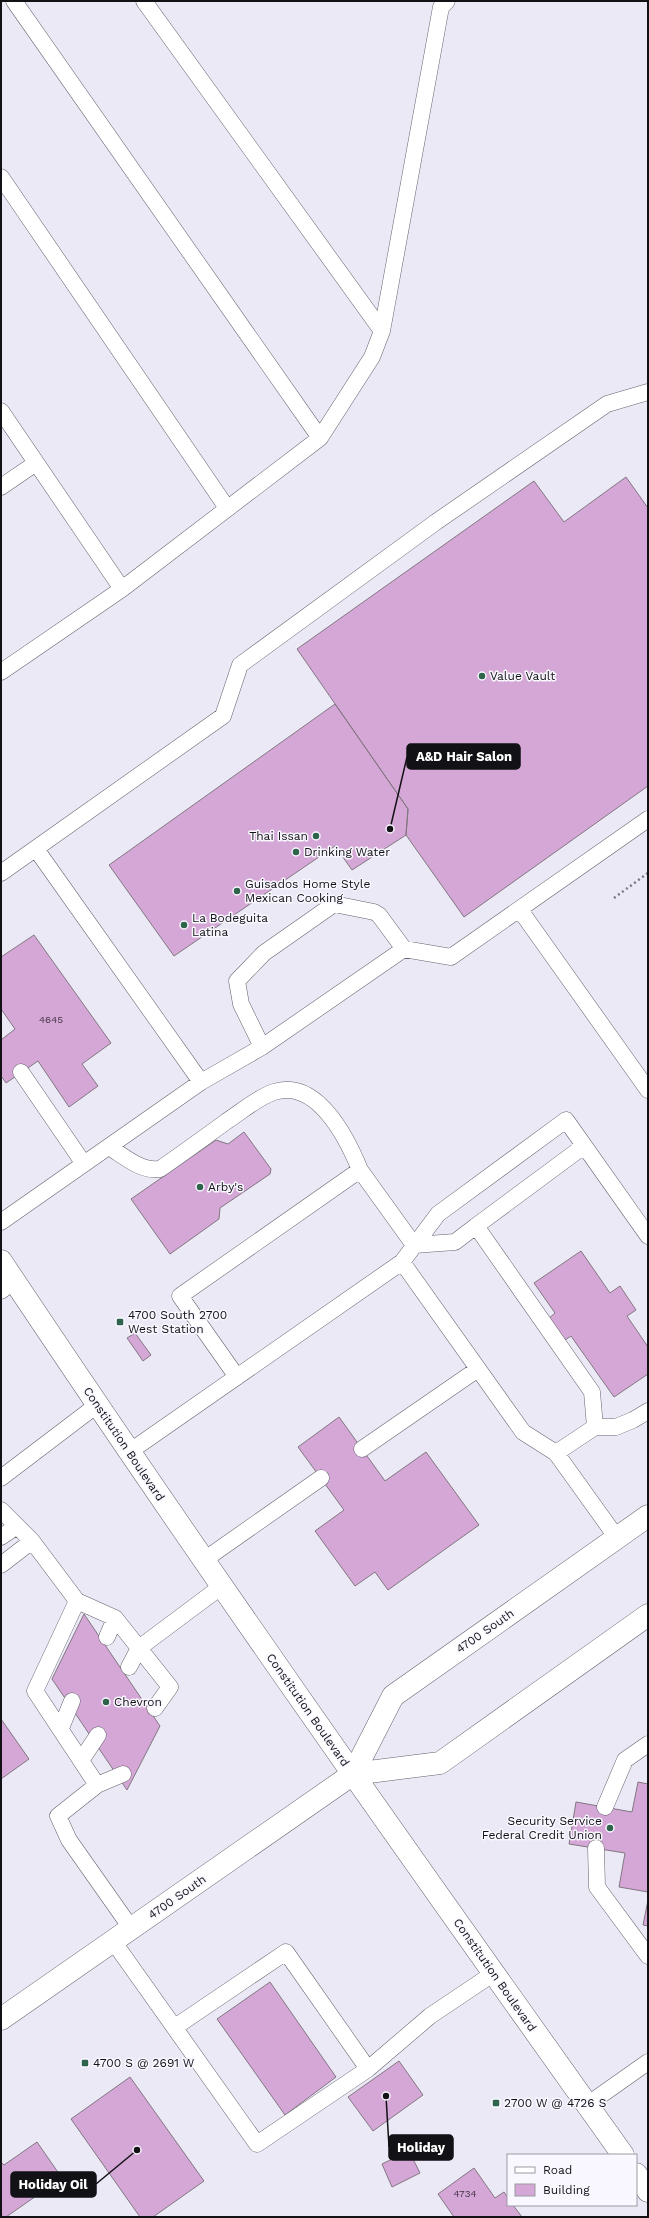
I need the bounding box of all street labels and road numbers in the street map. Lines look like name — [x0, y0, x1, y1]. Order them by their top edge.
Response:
street label: Constitution Boulevard — [81, 1384, 167, 1504]
street label: 4700 South — [454, 1606, 516, 1656]
street label: Constitution Boulevard — [264, 1651, 352, 1769]
street label: 4700 South — [146, 1872, 208, 1922]
street label: Constitution Boulevard — [451, 1916, 539, 2034]

